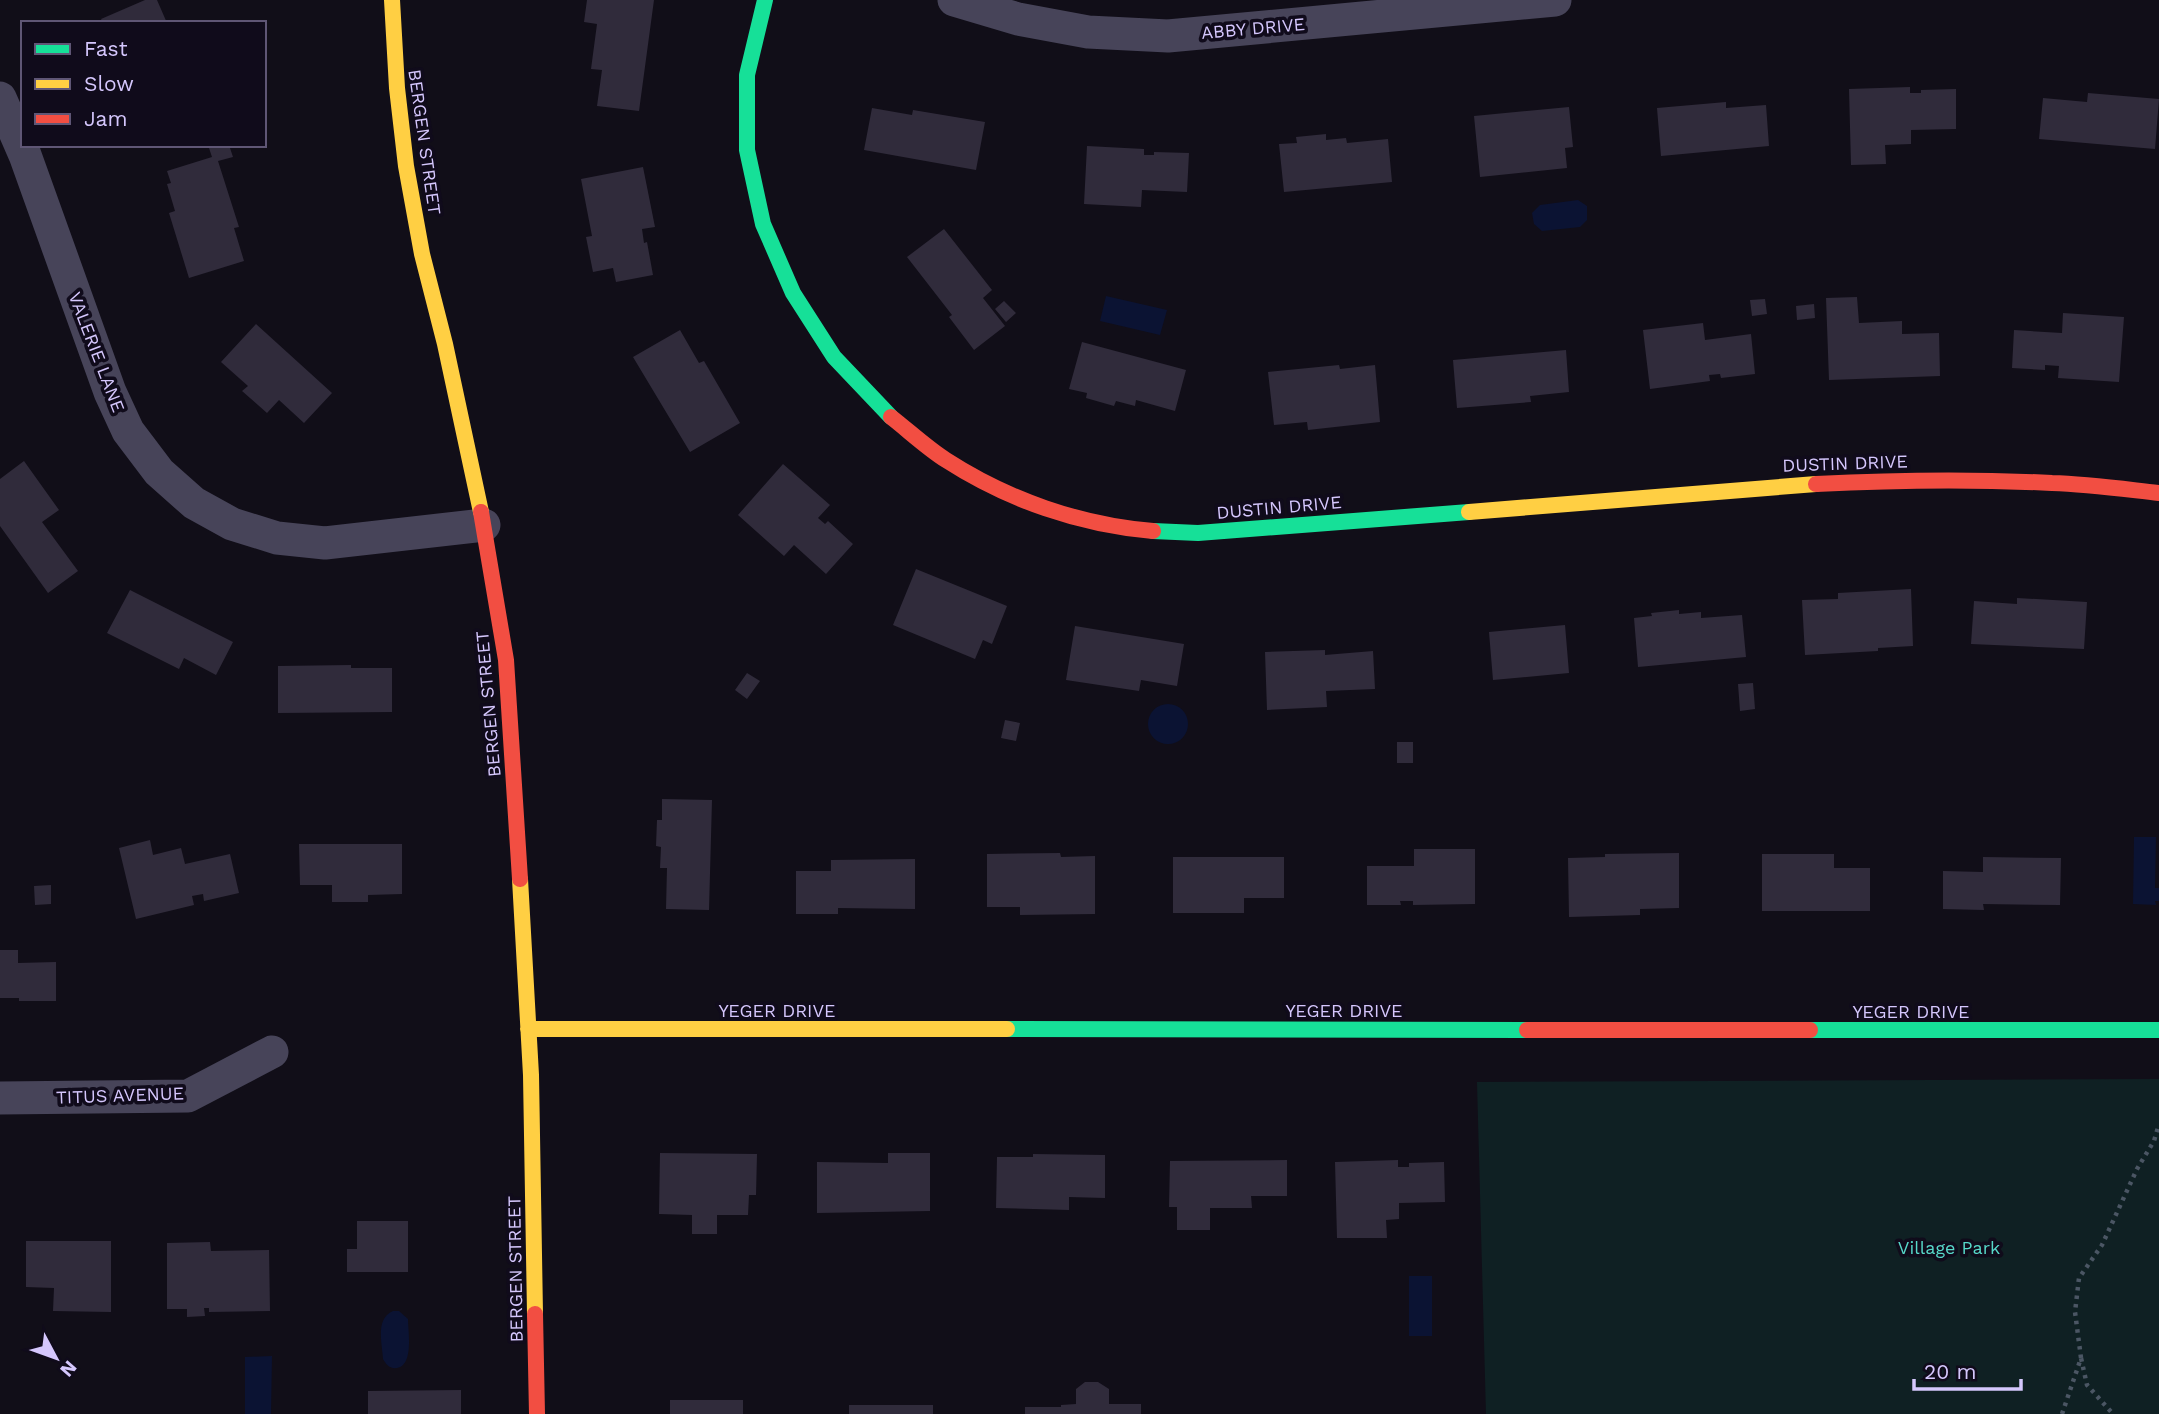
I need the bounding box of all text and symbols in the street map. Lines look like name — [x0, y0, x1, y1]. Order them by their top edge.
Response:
street label: ABBY DRIVE — [1200, 13, 1306, 43]
legend — [21, 21, 266, 147]
text: Fast — [84, 36, 128, 61]
street label: BERGEN STREET — [404, 68, 446, 216]
text: Slow — [84, 71, 134, 96]
text: Jam — [84, 106, 127, 131]
street label: VALERIE LANE — [64, 289, 130, 415]
street label: DUSTIN DRIVE — [1782, 450, 1908, 476]
street label: DUSTIN DRIVE — [1215, 491, 1343, 523]
street label: BERGEN STREET — [471, 630, 505, 778]
street label: YEGER DRIVE — [718, 1000, 836, 1021]
street label: YEGER DRIVE — [1285, 1000, 1403, 1021]
street label: YEGER DRIVE — [1852, 1001, 1970, 1022]
street label: TITUS AVENUE — [56, 1082, 184, 1108]
street label: BERGEN STREET — [503, 1195, 527, 1343]
park label: Village Park — [1898, 1237, 2000, 1258]
north arrow — [21, 1323, 91, 1393]
scale bar — [1914, 1348, 2021, 1392]
text: N — [55, 1356, 82, 1382]
text: 20 m — [1924, 1359, 1976, 1384]

